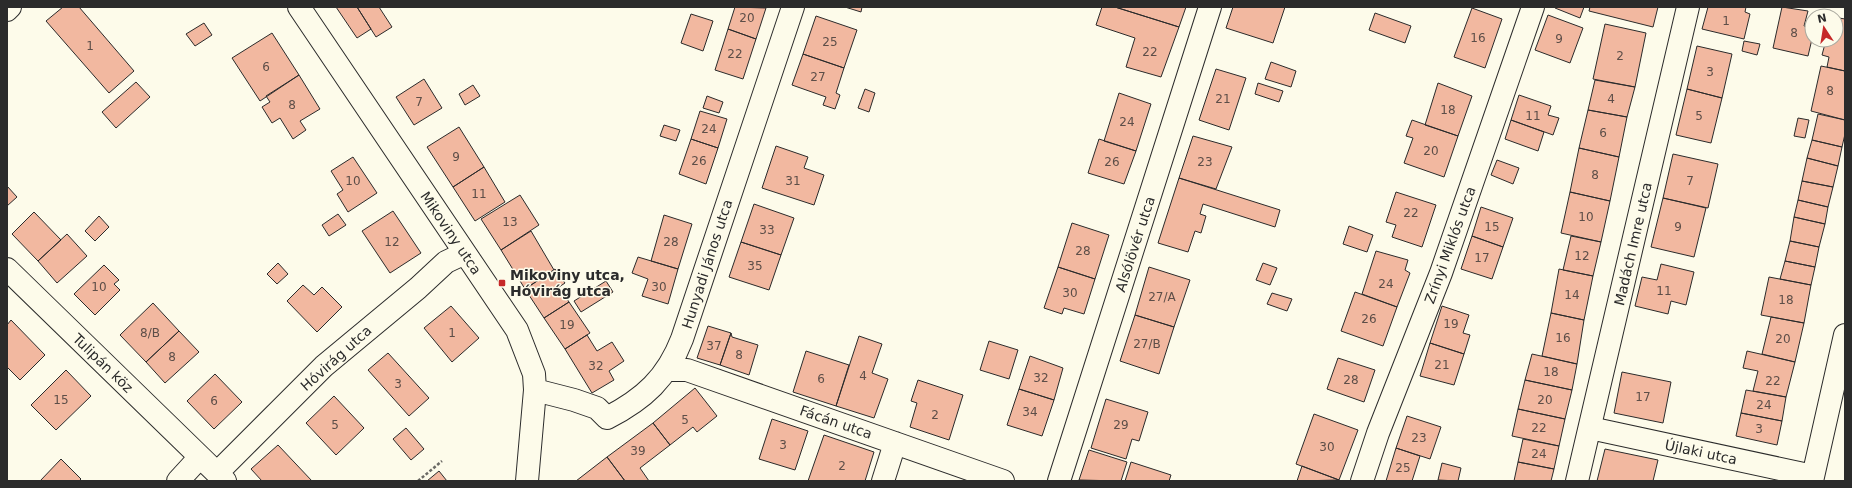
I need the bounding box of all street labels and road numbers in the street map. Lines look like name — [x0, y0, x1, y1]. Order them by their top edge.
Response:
street label: Madách Imre utca — [1611, 181, 1655, 307]
street label: Zrínyi Miklós utca — [1421, 184, 1479, 306]
street label: Mikoviny utca — [417, 188, 485, 278]
street label: Alsólövér utca — [1112, 194, 1158, 294]
street label: Hunyadi János utca — [679, 197, 735, 331]
street label: Hóvirág utca — [297, 322, 375, 394]
street label: Tulipán köz — [69, 330, 136, 396]
street label: Fácán utca — [798, 402, 874, 442]
street label: Újlaki utca — [1663, 436, 1739, 467]

